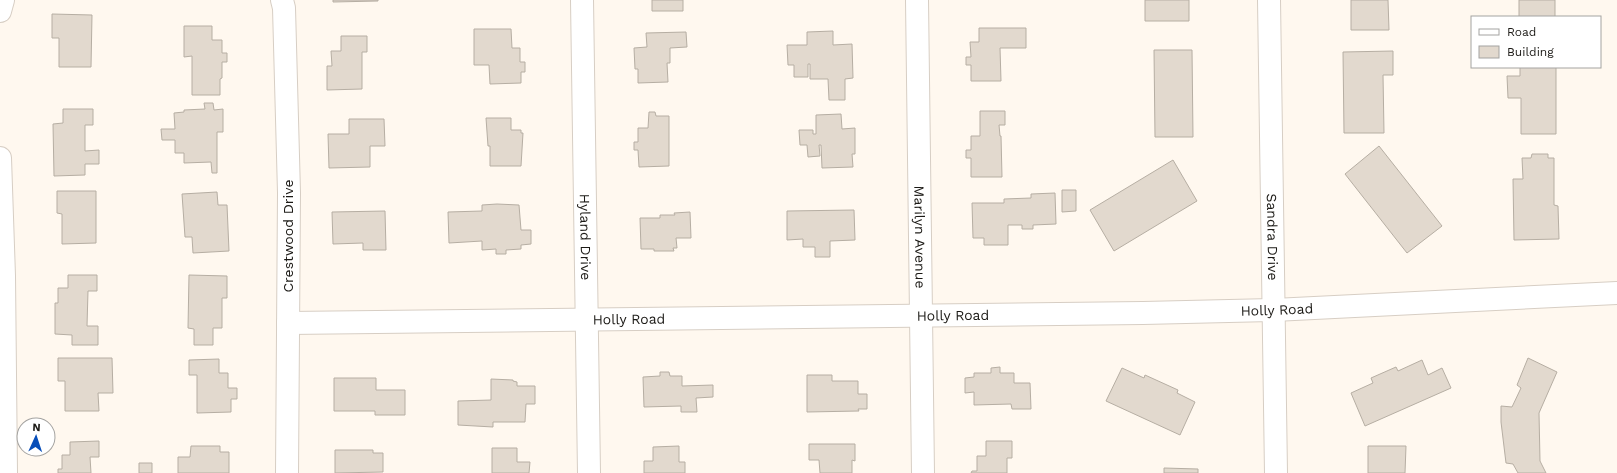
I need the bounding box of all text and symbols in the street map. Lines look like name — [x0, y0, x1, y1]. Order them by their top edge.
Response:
legend — [1471, 16, 1601, 68]
text: Road — [1507, 25, 1536, 39]
text: Building — [1507, 45, 1554, 59]
street label: Crestwood Drive — [280, 179, 296, 293]
street label: Marilyn Avenue — [911, 185, 929, 289]
street label: Hyland Drive — [577, 193, 594, 281]
street label: Sandra Drive — [1264, 193, 1281, 281]
street label: Holly Road — [1240, 300, 1314, 319]
street label: Holly Road — [917, 307, 989, 324]
street label: Holly Road — [593, 311, 665, 327]
north arrow — [16, 417, 56, 457]
text: N — [32, 421, 41, 434]

